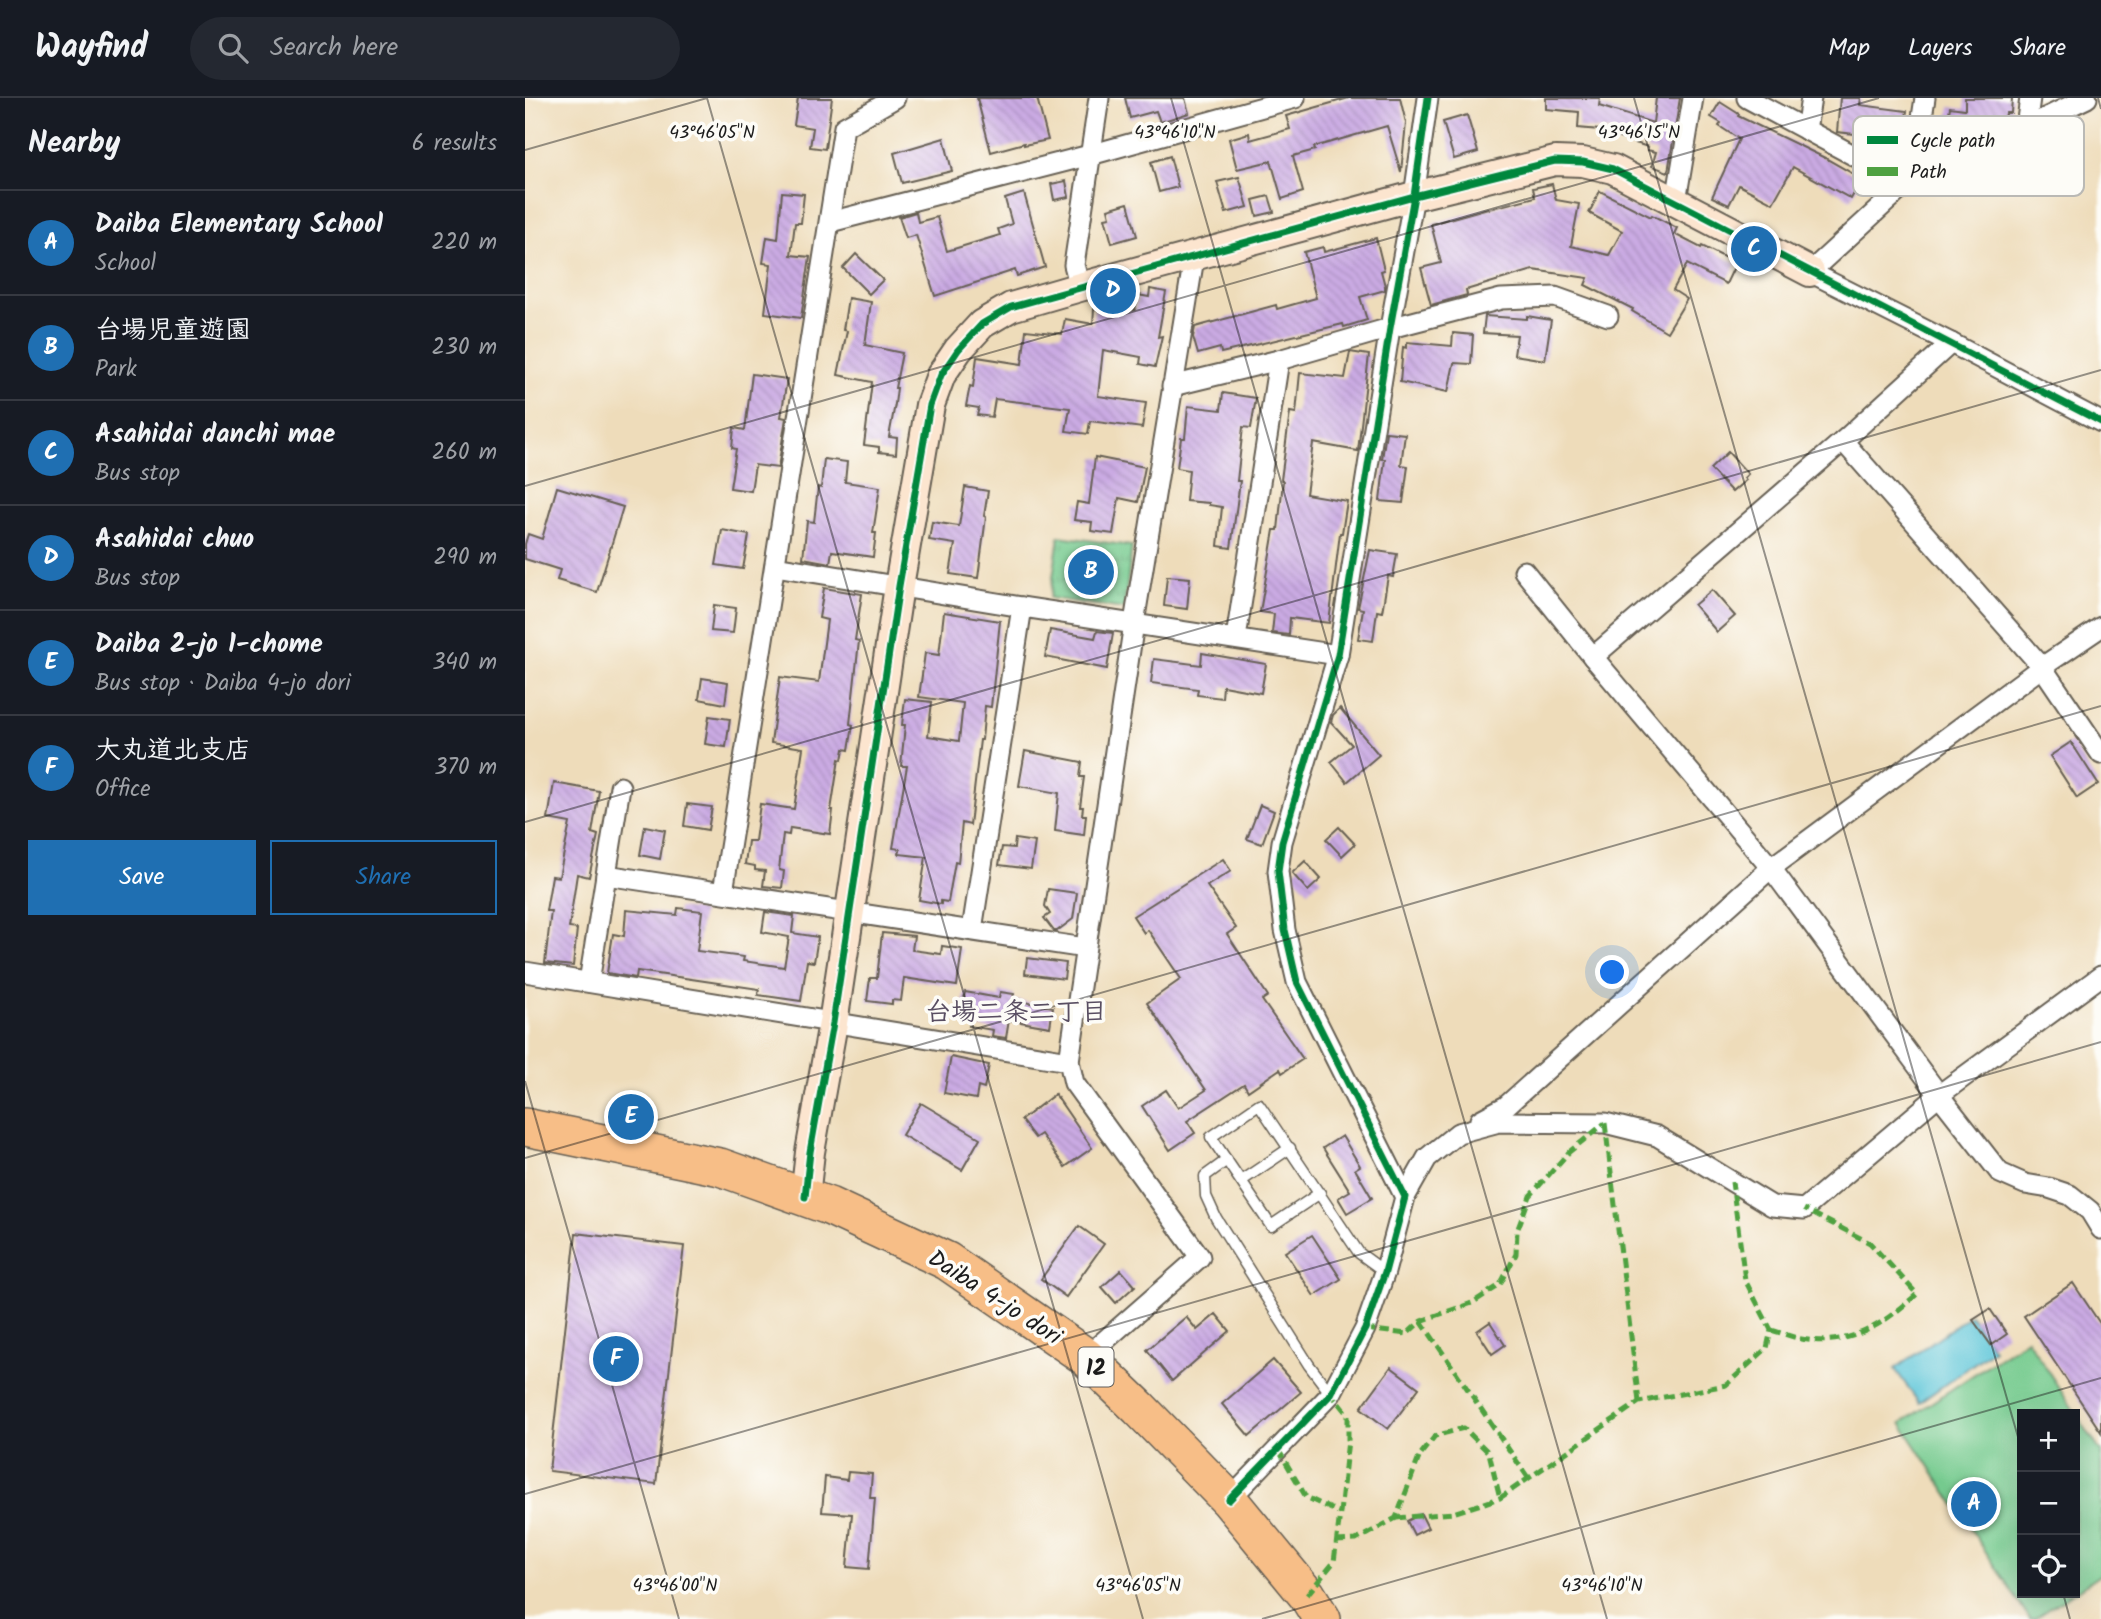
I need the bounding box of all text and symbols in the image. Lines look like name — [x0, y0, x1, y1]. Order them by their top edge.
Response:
search box — [190, 17, 680, 80]
text: Wayfind — [35, 22, 148, 75]
text: Search here — [270, 27, 398, 69]
icon: search — [214, 29, 252, 67]
text: Map — [1828, 29, 1870, 68]
text: Layers — [1908, 29, 1972, 68]
text: Share — [2010, 29, 2066, 68]
legend — [1853, 116, 2084, 196]
text: 43°46'05"N — [669, 119, 755, 148]
text: 43°46'10"N — [1134, 119, 1216, 148]
text: 43°46'15"N — [1598, 119, 1680, 148]
text: Nearby — [28, 120, 120, 168]
text: 6 results — [412, 126, 497, 162]
text: Cycle path — [1910, 127, 1995, 157]
text: Path — [1910, 158, 1947, 188]
text: Daiba Elementary School — [95, 204, 383, 246]
pin: C — [1731, 223, 1777, 275]
text: A — [44, 225, 58, 261]
text: 220 m — [431, 225, 497, 261]
text: School — [95, 246, 156, 282]
pin: D — [1090, 265, 1136, 317]
text: 台場児童遊園 — [95, 310, 251, 352]
text: B — [44, 330, 58, 366]
text: 230 m — [431, 330, 497, 366]
text: Park — [95, 352, 137, 388]
text: Asahidai danchi mae — [95, 414, 335, 456]
text: C — [44, 435, 58, 471]
text: 260 m — [432, 435, 497, 471]
text: Bus stop — [95, 456, 180, 492]
text: Asahidai chuo — [95, 519, 254, 561]
text: D — [43, 540, 59, 576]
text: 290 m — [433, 540, 497, 576]
pin: B — [1068, 546, 1114, 598]
text: Bus stop — [95, 561, 180, 597]
text: Daiba 2-jo 1-chome — [95, 624, 323, 666]
text: E — [45, 645, 57, 681]
text: 340 m — [432, 645, 497, 681]
text: Bus stop · Daiba 4-jo dori — [95, 666, 351, 702]
text: 大丸道北支店 — [95, 730, 251, 772]
text: F — [45, 750, 57, 786]
text: 370 m — [434, 750, 497, 786]
text: Office — [95, 772, 150, 808]
button: Save — [28, 840, 256, 915]
button: Share — [270, 840, 497, 915]
your location — [1595, 955, 1629, 989]
district label: 台場二条二丁目 — [925, 992, 1107, 1034]
pin: E — [608, 1091, 654, 1143]
street label: Daiba 4-jo dori — [919, 1240, 1070, 1357]
pin: F — [593, 1333, 639, 1385]
road number: 12 — [1079, 1348, 1113, 1386]
map controls — [2017, 1409, 2080, 1598]
button: + — [2017, 1409, 2080, 1472]
button: − — [2017, 1472, 2080, 1535]
pin: A — [1951, 1478, 1997, 1530]
button: locate — [2017, 1535, 2080, 1598]
text: 43°46'00"N — [633, 1572, 717, 1601]
text: 43°46'05"N — [1095, 1572, 1181, 1601]
text: 43°46'10"N — [1561, 1572, 1643, 1601]

